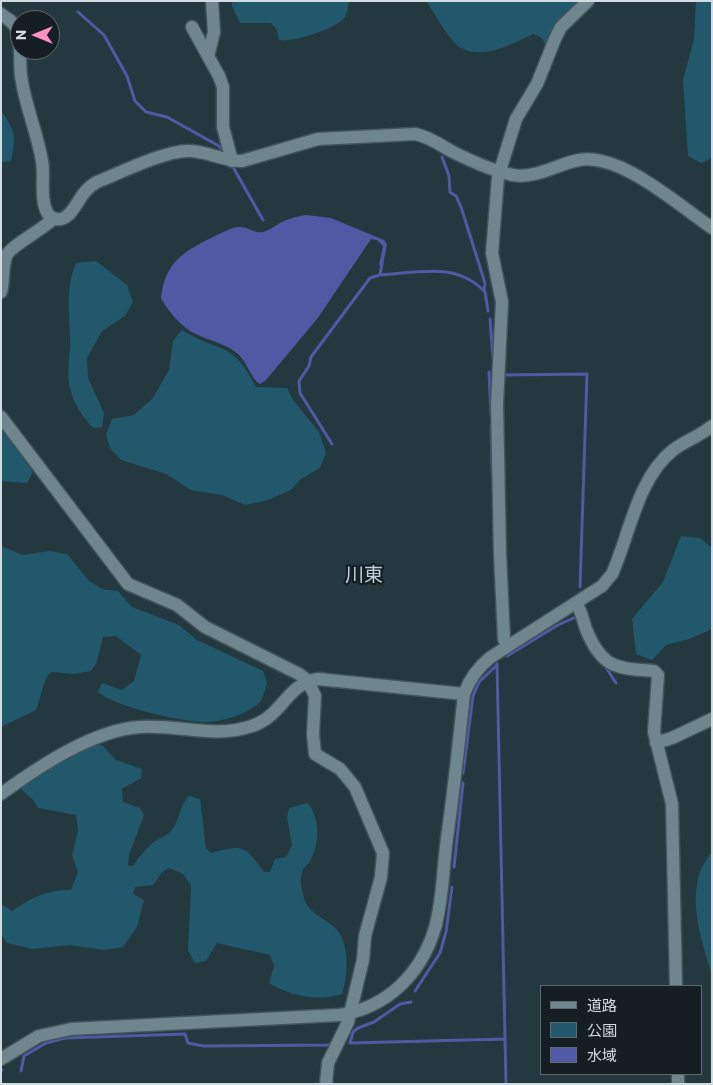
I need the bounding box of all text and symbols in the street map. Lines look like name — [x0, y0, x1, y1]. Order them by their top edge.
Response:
north arrow — [10, 10, 60, 60]
text: N — [12, 30, 29, 40]
district label: 川東 — [345, 564, 383, 586]
legend — [540, 985, 703, 1075]
text: 道路 — [587, 996, 617, 1014]
text: 公園 — [587, 1021, 617, 1039]
text: 水域 — [587, 1046, 617, 1064]

